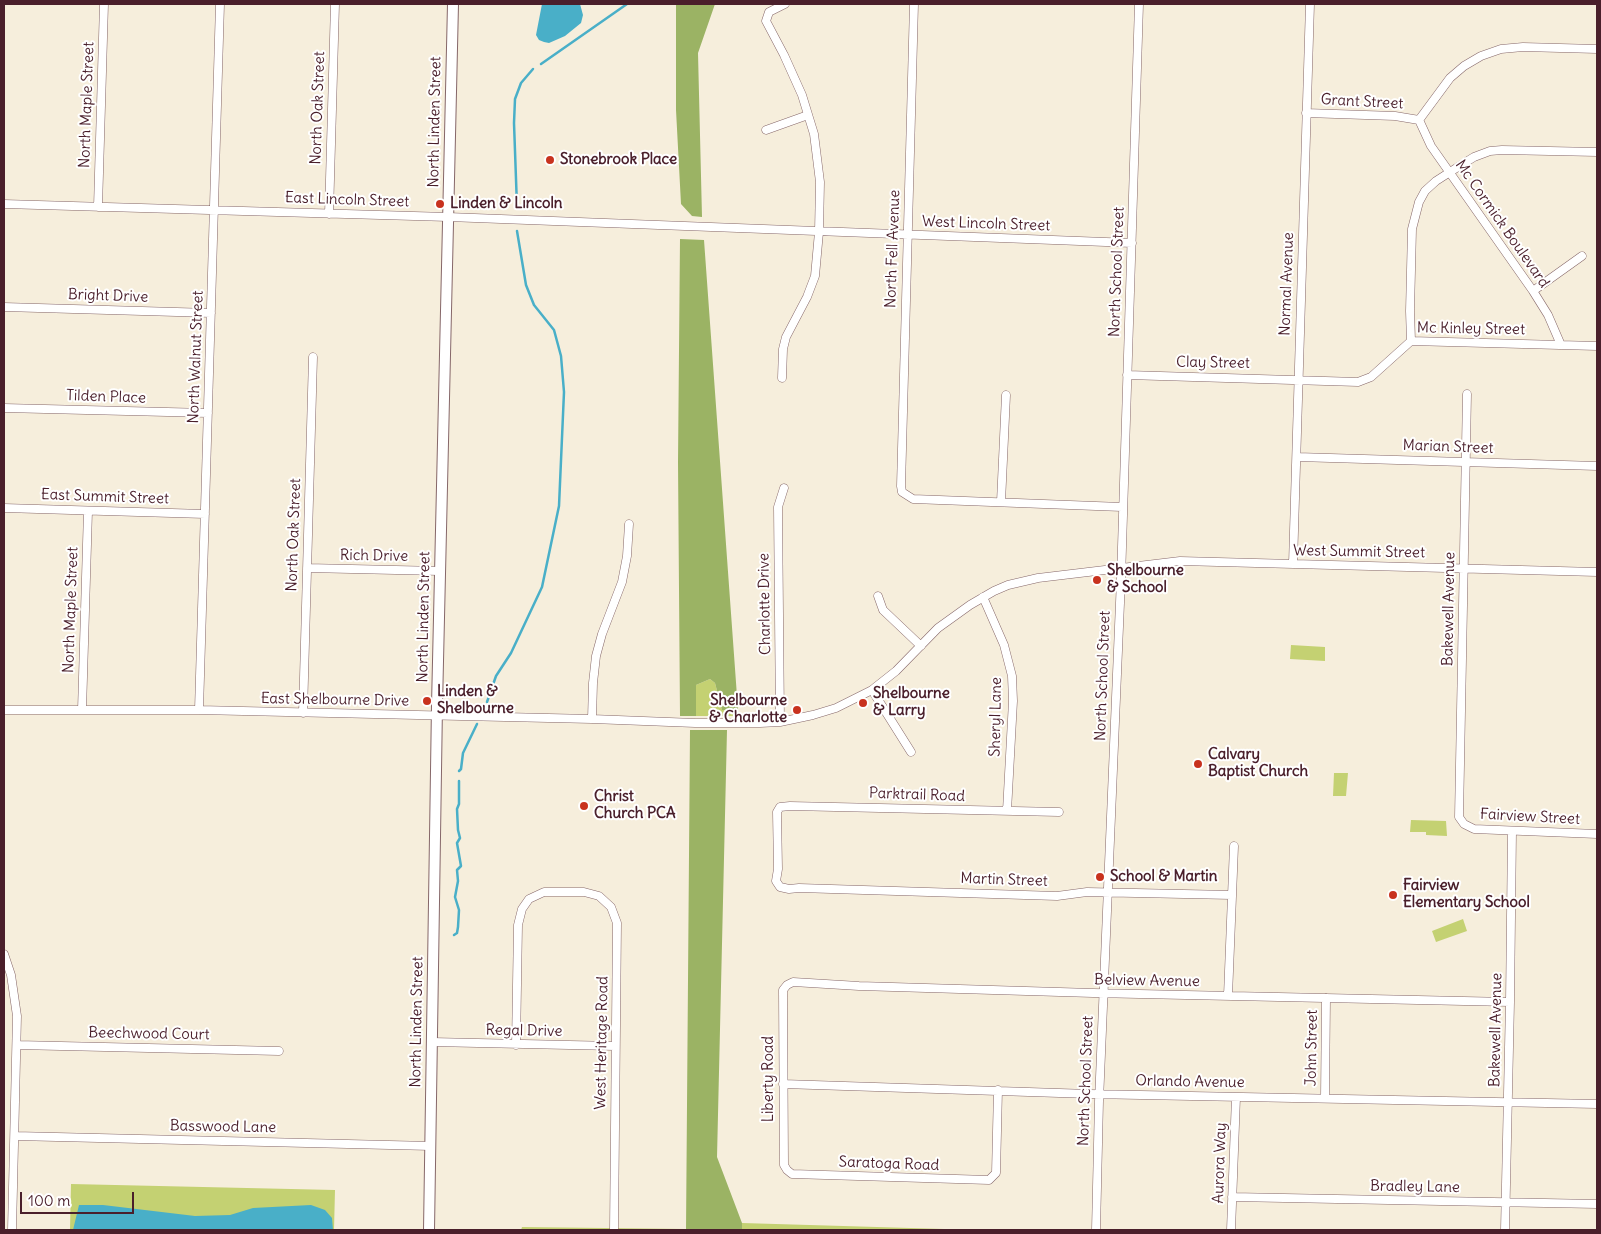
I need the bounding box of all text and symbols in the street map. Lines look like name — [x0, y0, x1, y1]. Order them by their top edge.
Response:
street label: North Maple Street — [76, 42, 98, 168]
street label: North Oak Street — [307, 51, 329, 165]
street label: North Linden Street — [425, 56, 445, 188]
street label: Grant Street — [1320, 91, 1404, 113]
place label: Stonebrook Place — [560, 151, 677, 169]
marker: Stonebrook Place — [544, 154, 556, 166]
street label: Mc Cormick Boulevard — [1451, 157, 1553, 291]
street label: East Lincoln Street — [285, 189, 409, 211]
street label: North Fell Avenue — [882, 190, 904, 308]
place label: Linden & Lincoln — [450, 195, 563, 213]
marker: Linden & Lincoln — [434, 198, 446, 210]
street label: North School Street — [1106, 206, 1128, 338]
street label: West Lincoln Street — [922, 213, 1050, 235]
street label: Normal Avenue — [1276, 232, 1298, 336]
street label: Bright Drive — [68, 286, 148, 306]
street label: North Walnut Street — [185, 290, 207, 424]
street label: Mc Kinley Street — [1417, 319, 1525, 339]
street label: Clay Street — [1176, 353, 1250, 373]
street label: Tilden Place — [66, 387, 146, 407]
street label: Marian Street — [1402, 436, 1494, 458]
street label: North Oak Street — [283, 478, 305, 592]
street label: East Summit Street — [41, 486, 169, 508]
street label: West Summit Street — [1293, 542, 1425, 562]
street label: Rich Drive — [340, 546, 408, 566]
street label: North Maple Street — [60, 547, 82, 673]
street label: North Linden Street — [414, 551, 434, 683]
street label: Bakewell Avenue — [1439, 552, 1459, 666]
street label: Charlotte Drive — [755, 553, 775, 655]
place label: Shelbourne & School — [1107, 562, 1184, 597]
marker: Shelbourne & School — [1091, 574, 1103, 586]
street label: North School Street — [1092, 610, 1114, 742]
street label: Sheryl Lane — [986, 677, 1006, 757]
place label: Linden & Shelbourne — [437, 683, 514, 718]
place label: Shelbourne & Larry — [873, 685, 950, 720]
street label: East Shelbourne Drive — [261, 690, 409, 710]
place label: Shelbourne & Charlotte — [709, 692, 787, 727]
marker: Linden & Shelbourne — [421, 695, 433, 707]
marker: Shelbourne & Larry — [857, 697, 869, 709]
marker: Shelbourne & Charlotte — [791, 704, 803, 716]
place label: Calvary Baptist Church — [1208, 746, 1308, 781]
marker: Calvary Baptist Church — [1192, 758, 1204, 770]
street label: Parktrail Road — [869, 784, 965, 806]
place label: Christ Church PCA — [594, 788, 676, 823]
marker: Christ Church PCA — [578, 800, 590, 812]
street label: Fairview Street — [1480, 805, 1580, 829]
place label: School & Martin — [1110, 868, 1217, 886]
street label: Martin Street — [960, 869, 1048, 891]
marker: School & Martin — [1094, 871, 1106, 883]
place label: Fairview Elementary School — [1403, 877, 1530, 912]
marker: Fairview Elementary School — [1387, 889, 1399, 901]
street label: North Linden Street — [407, 956, 427, 1088]
street label: Belview Avenue — [1094, 971, 1200, 991]
street label: Bakewell Avenue — [1486, 973, 1506, 1087]
street label: West Heritage Road — [592, 976, 612, 1110]
street label: John Street — [1302, 1009, 1322, 1087]
street label: North School Street — [1075, 1015, 1097, 1147]
street label: Regal Drive — [486, 1021, 562, 1041]
street label: Beechwood Court — [88, 1024, 210, 1044]
street label: Liberty Road — [760, 1036, 778, 1122]
street label: Orlando Avenue — [1135, 1072, 1245, 1092]
street label: Basswood Lane — [170, 1117, 276, 1137]
street label: Aurora Way — [1210, 1122, 1230, 1204]
street label: Saratoga Road — [838, 1153, 940, 1175]
street label: Bradley Lane — [1370, 1177, 1460, 1197]
scale bar — [22, 1182, 136, 1214]
text: 100 m — [28, 1191, 70, 1210]

